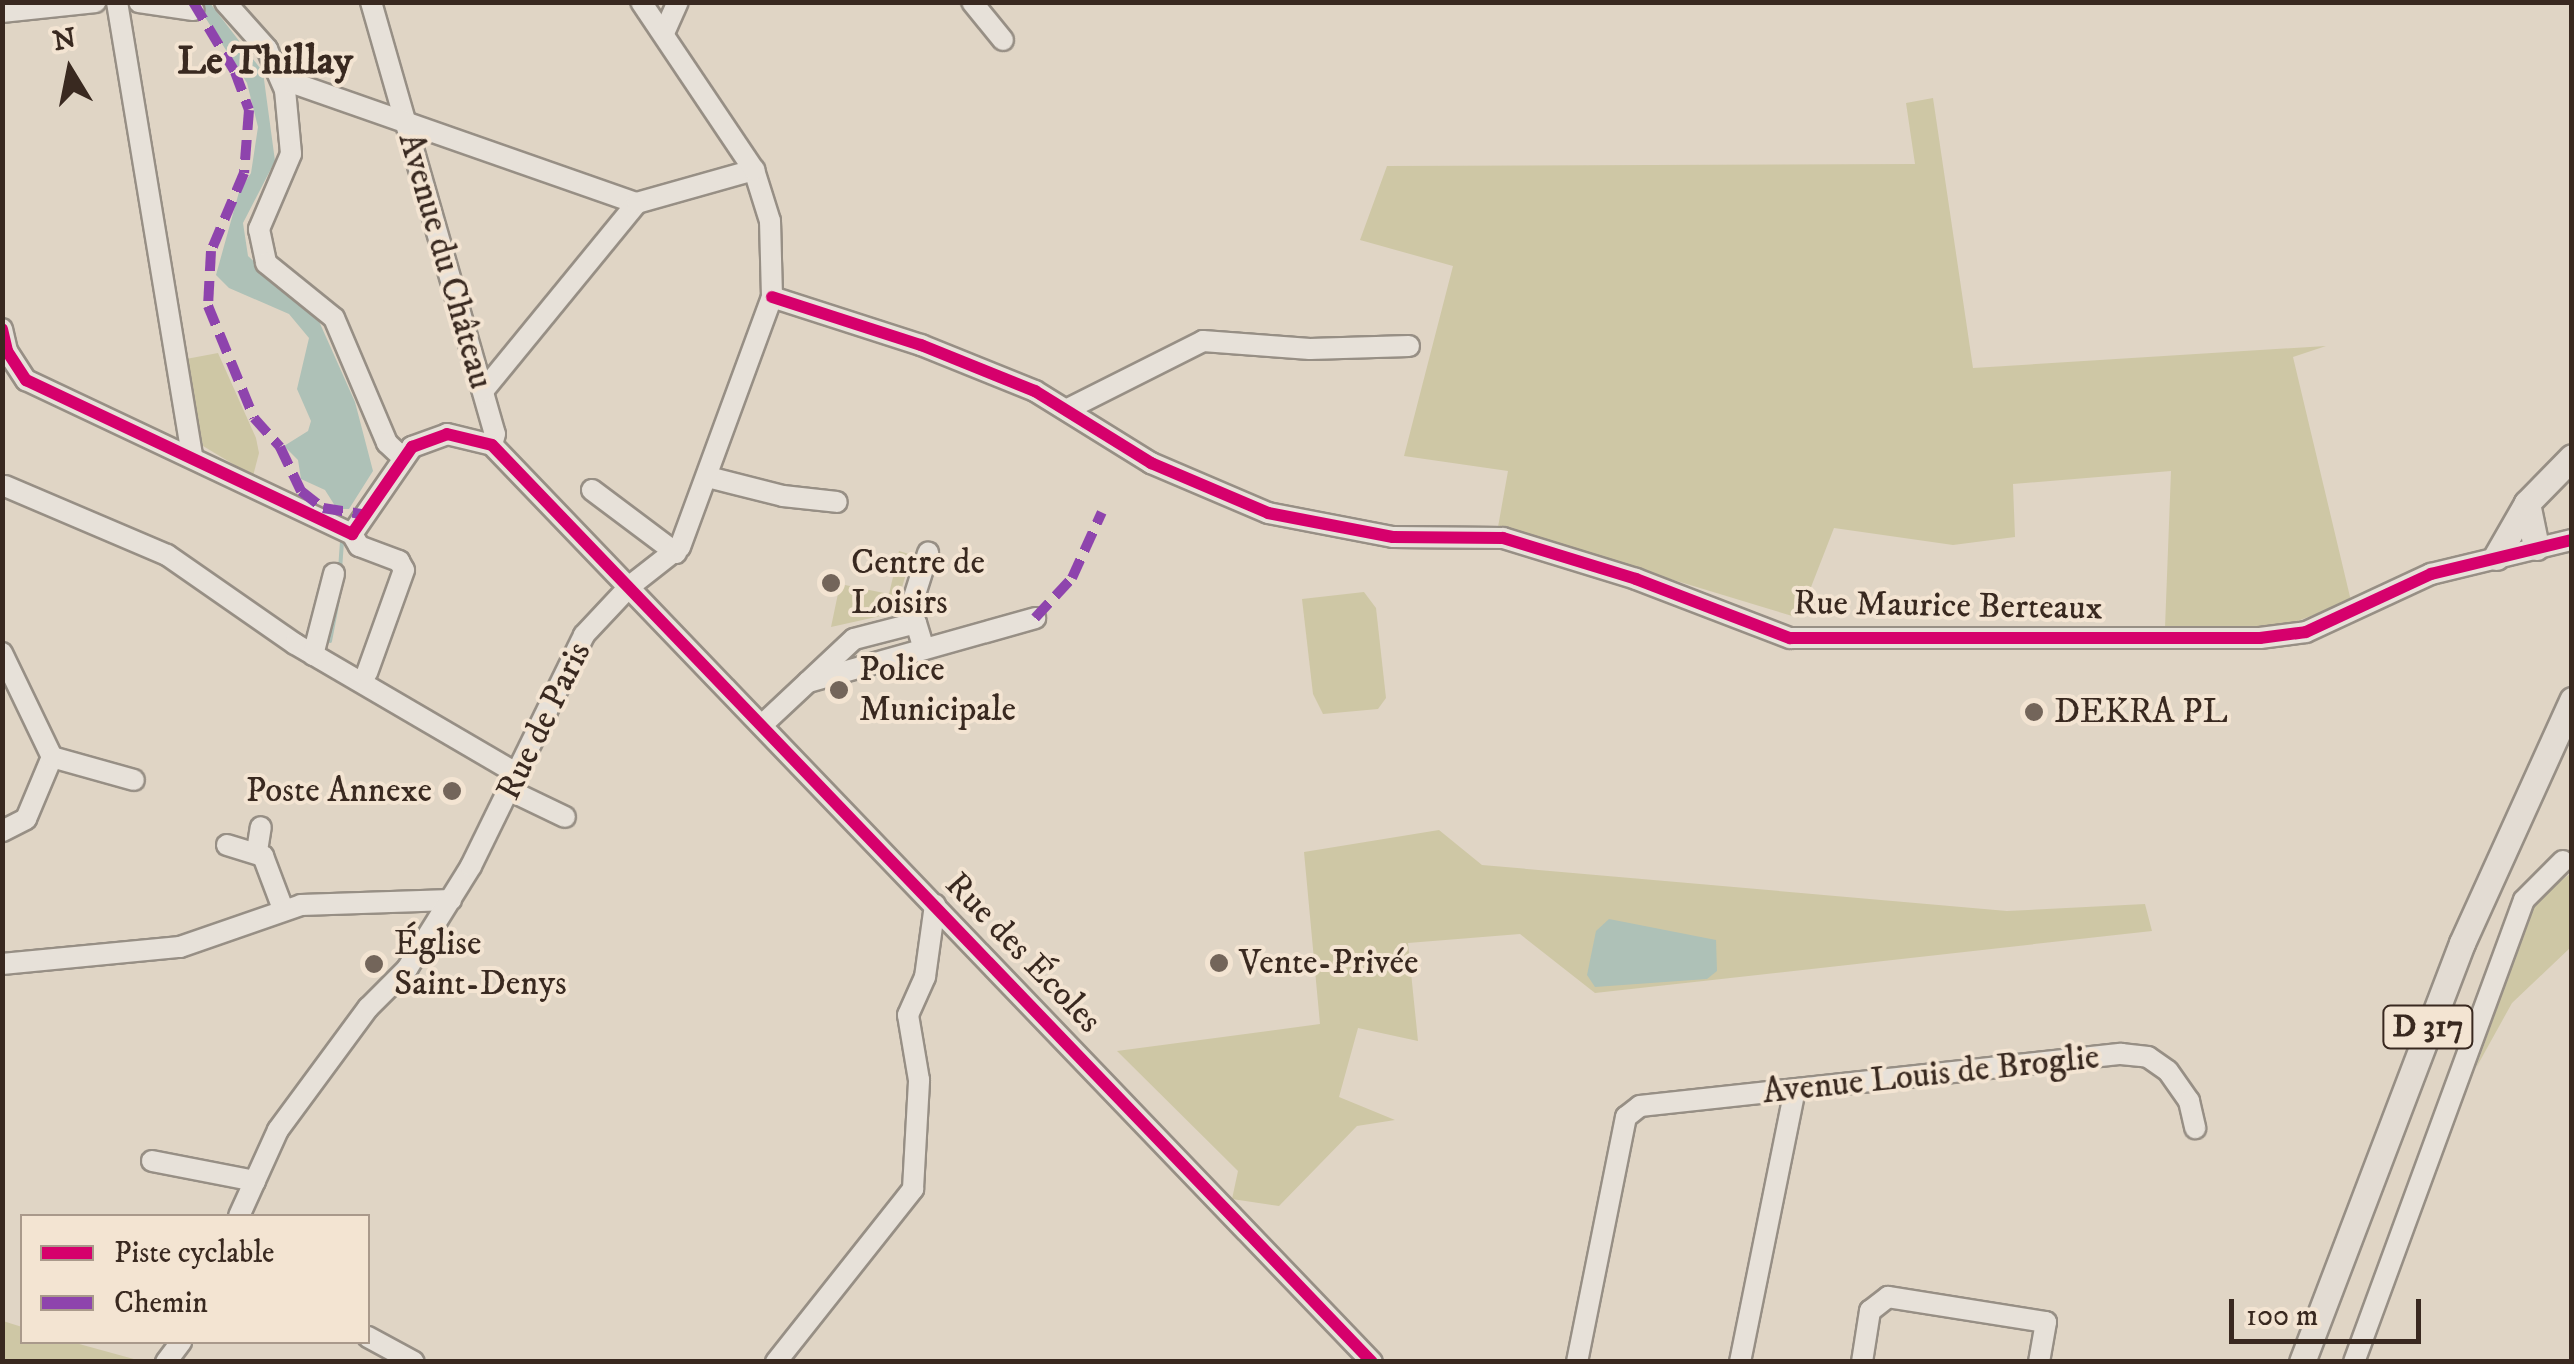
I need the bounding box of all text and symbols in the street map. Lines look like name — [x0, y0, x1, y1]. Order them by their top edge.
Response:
north arrow — [20, 20, 120, 120]
text: N — [50, 21, 79, 59]
district label: Le Thillay — [177, 38, 353, 86]
street label: Avenue du Château — [388, 128, 502, 394]
place label: Centre de Loisirs — [851, 542, 985, 624]
marker: Centre de Loisirs — [820, 572, 842, 594]
street label: Rue Maurice Berteaux — [1793, 582, 2103, 630]
street label: Rue de Paris — [488, 635, 600, 807]
place label: Police Municipale — [859, 649, 1016, 731]
marker: Police Municipale — [828, 679, 850, 701]
place label: DEKRA PL — [2054, 691, 2228, 733]
marker: DEKRA PL — [2023, 701, 2045, 723]
place label: Poste Annexe — [246, 770, 432, 812]
marker: Poste Annexe — [441, 780, 463, 802]
street label: Rue des Écoles — [936, 864, 1110, 1042]
place label: Église Saint-Denys — [394, 923, 567, 1005]
place label: Vente-Privée — [1239, 942, 1418, 984]
marker: Vente-Privée — [1208, 952, 1230, 974]
marker: Église Saint-Denys — [363, 953, 385, 975]
road number: D 317 — [2380, 1000, 2476, 1054]
street label: Avenue Louis de Broglie — [1761, 1036, 2101, 1114]
legend — [20, 1214, 370, 1344]
text: Piste cyclable — [114, 1235, 275, 1272]
scale bar — [2234, 1279, 2426, 1341]
text: Chemin — [114, 1285, 208, 1322]
text: 100 m — [2246, 1298, 2318, 1335]

